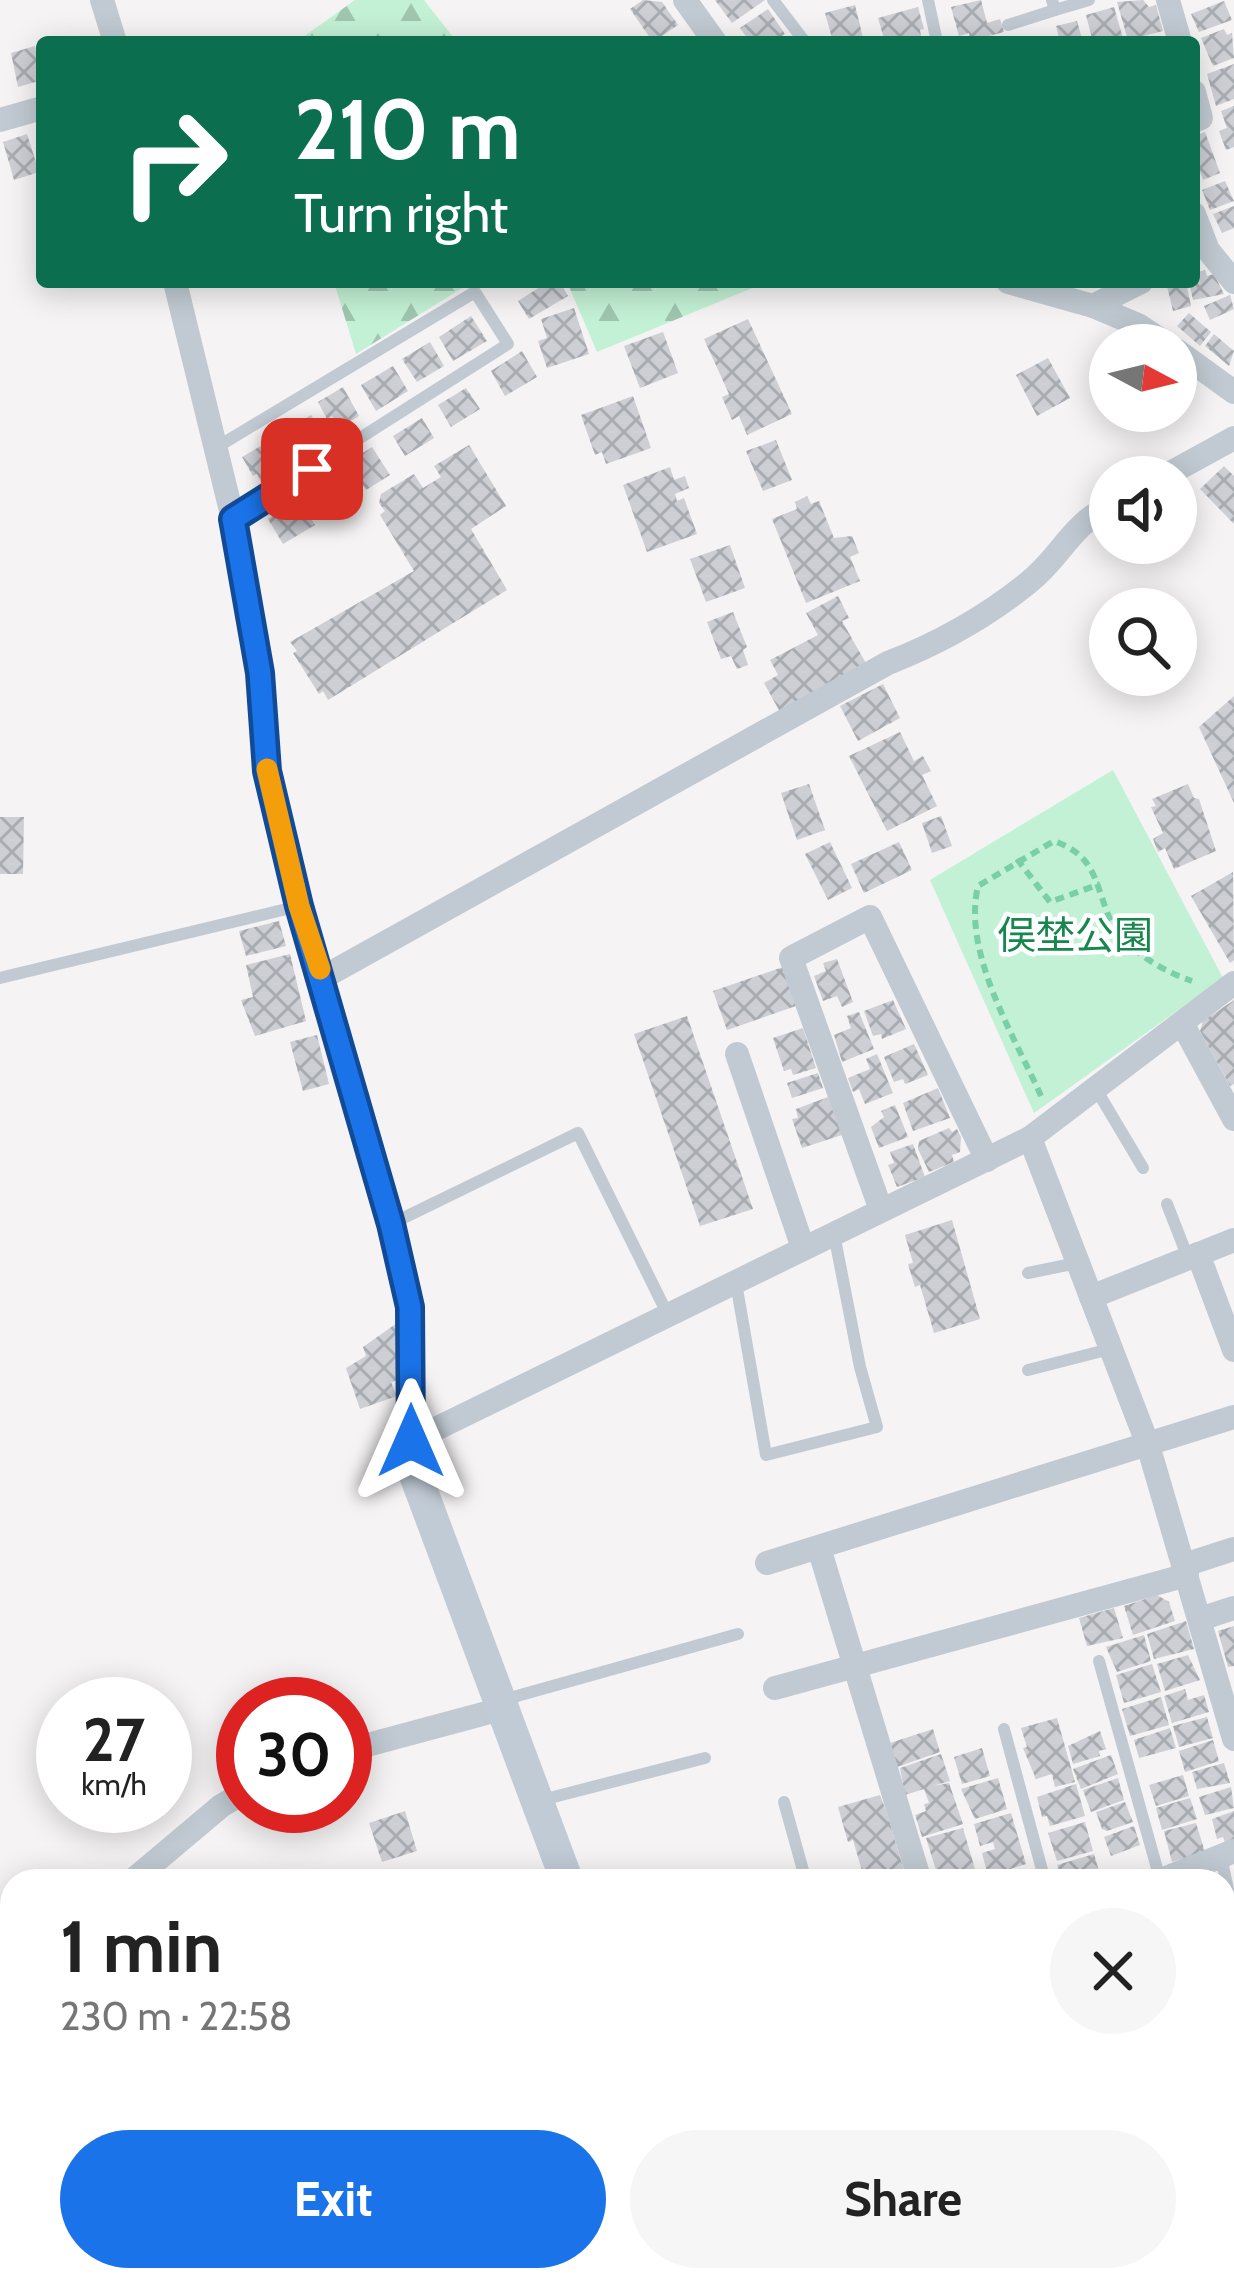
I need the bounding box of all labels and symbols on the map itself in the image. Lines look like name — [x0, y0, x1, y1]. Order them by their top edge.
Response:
north arrow — [1089, 324, 1197, 432]
pin — [261, 418, 363, 520]
park label: 俣埜公園 — [997, 911, 1153, 959]
position arrow — [348, 1378, 474, 1504]
speed limit sign: 30 — [216, 1677, 372, 1833]

